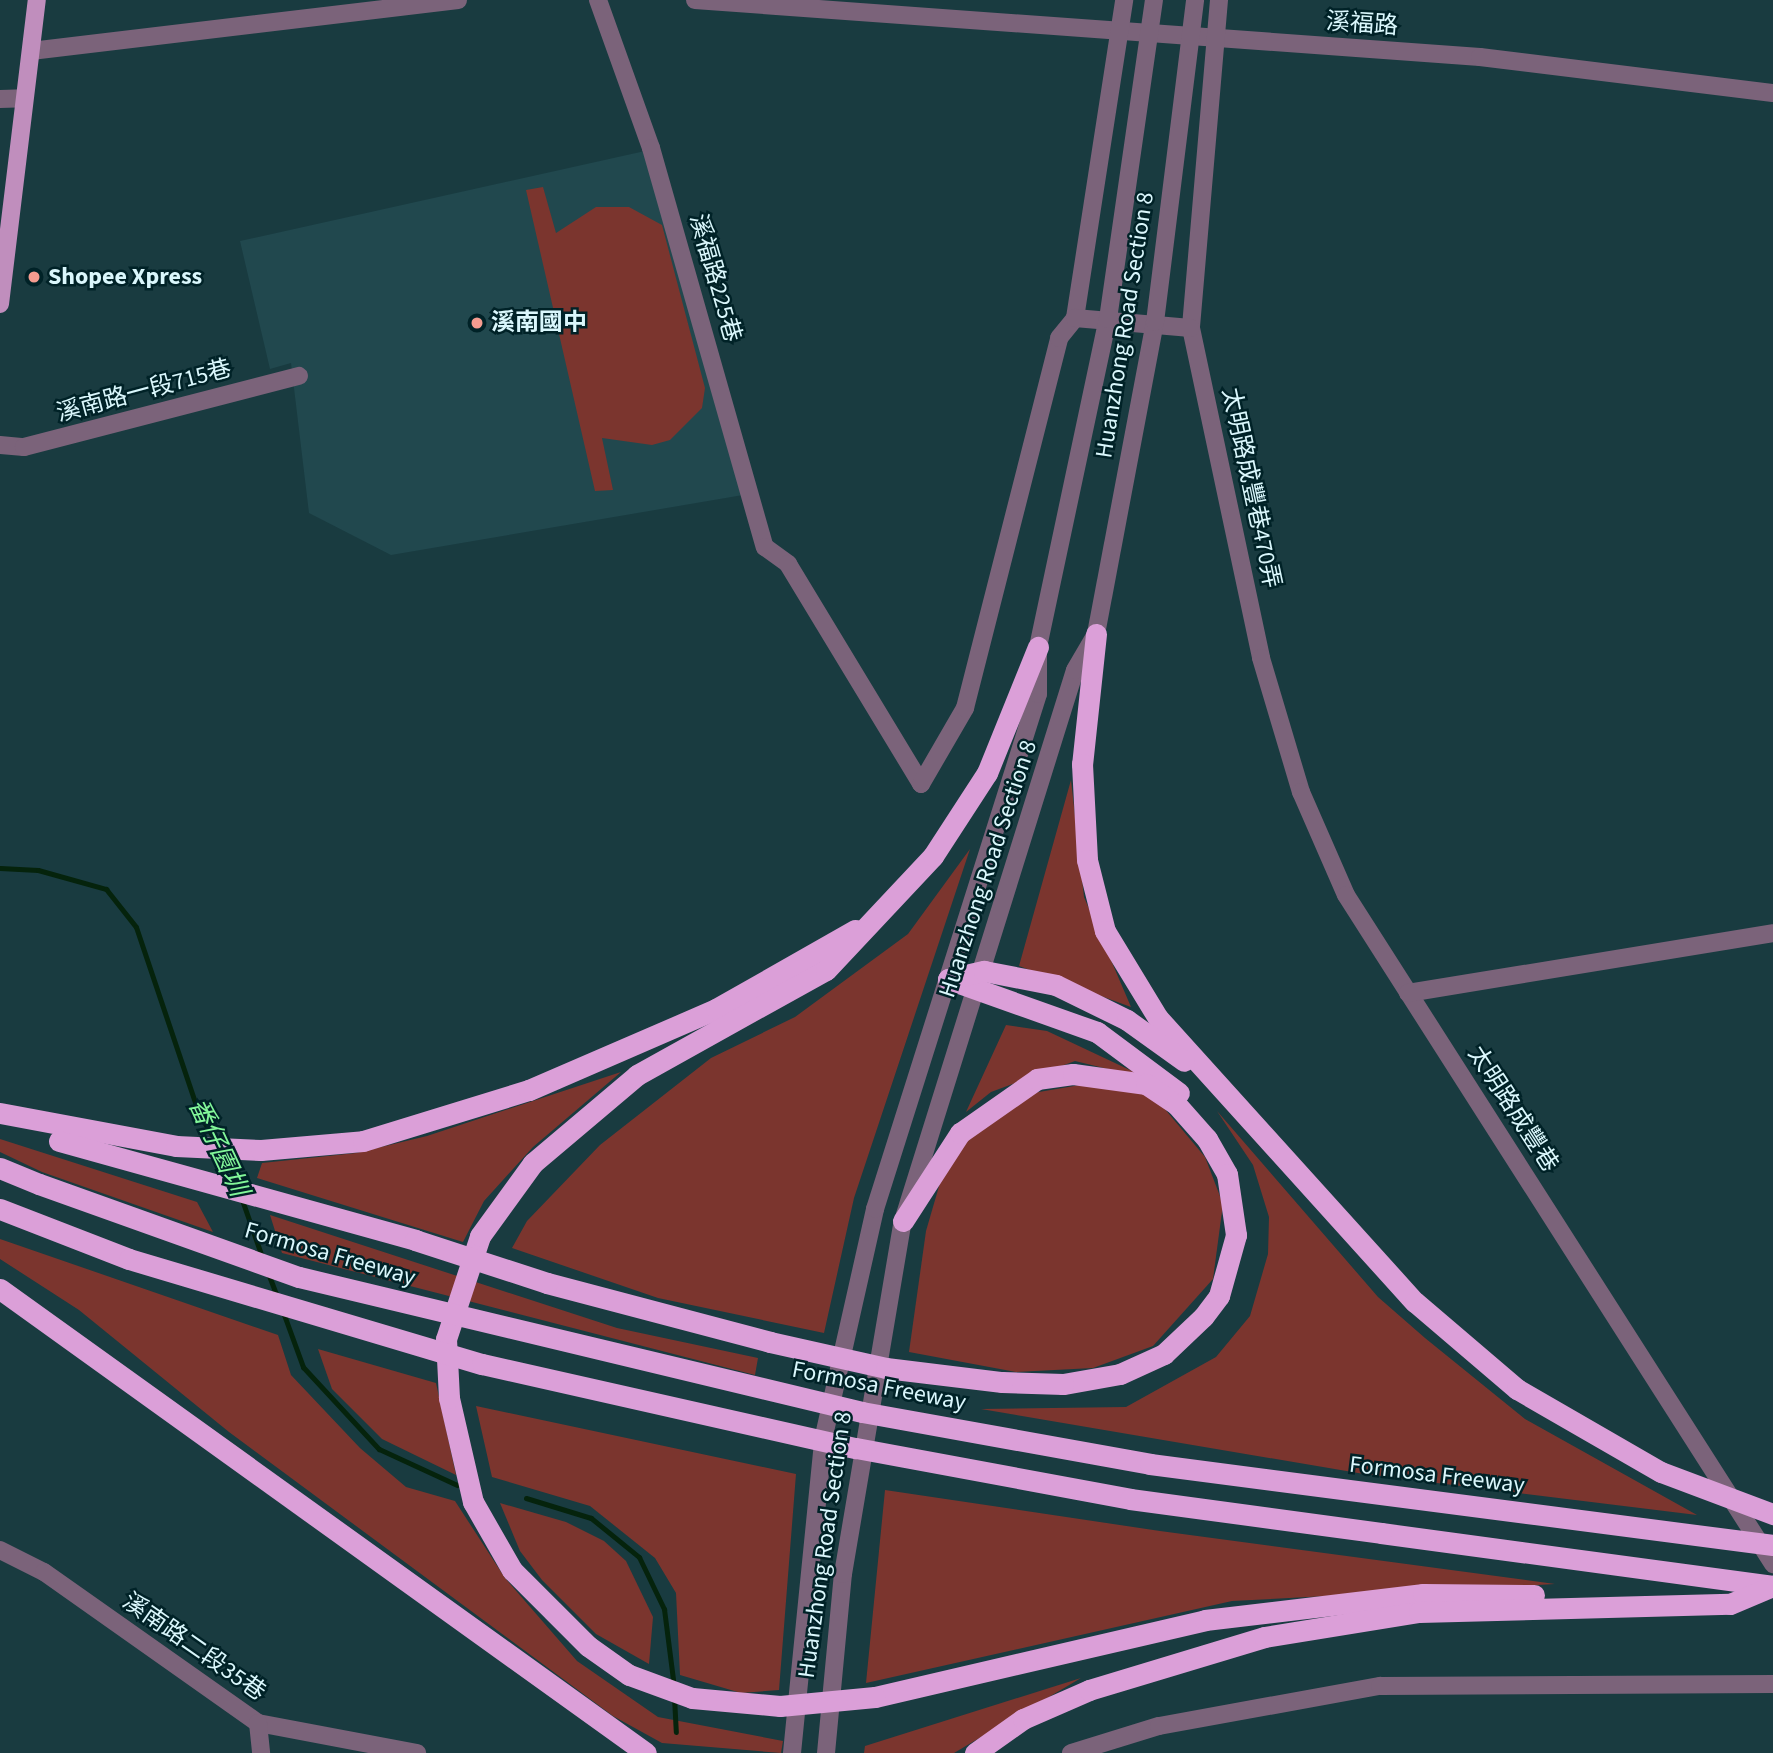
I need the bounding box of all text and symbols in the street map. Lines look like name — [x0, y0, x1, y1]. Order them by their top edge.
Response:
street label: 溪福路 — [1325, 7, 1399, 41]
street label: Huanzhong Road Section 8 — [1090, 190, 1160, 460]
street label: 溪福路225巷 — [683, 211, 747, 345]
place label: Shopee Xpress — [48, 263, 202, 291]
marker: Shopee Xpress — [26, 269, 42, 285]
place label: 溪南國中 — [491, 309, 587, 337]
marker: 溪南國中 — [469, 315, 485, 331]
street label: 溪南路一段715巷 — [53, 354, 235, 428]
street label: 太明路成豐巷470弄 — [1216, 385, 1286, 591]
street label: Huanzhong Road Section 8 — [933, 737, 1043, 1001]
street label: 太明路成豐巷 — [1462, 1041, 1564, 1177]
water label: 番仔園圳 — [182, 1093, 254, 1201]
street label: Formosa Freeway — [241, 1216, 419, 1292]
street label: Formosa Freeway — [790, 1355, 968, 1417]
street label: Huanzhong Road Section 8 — [792, 1410, 858, 1680]
street label: Formosa Freeway — [1348, 1450, 1526, 1500]
street label: 溪南路二段35巷 — [117, 1587, 271, 1707]

